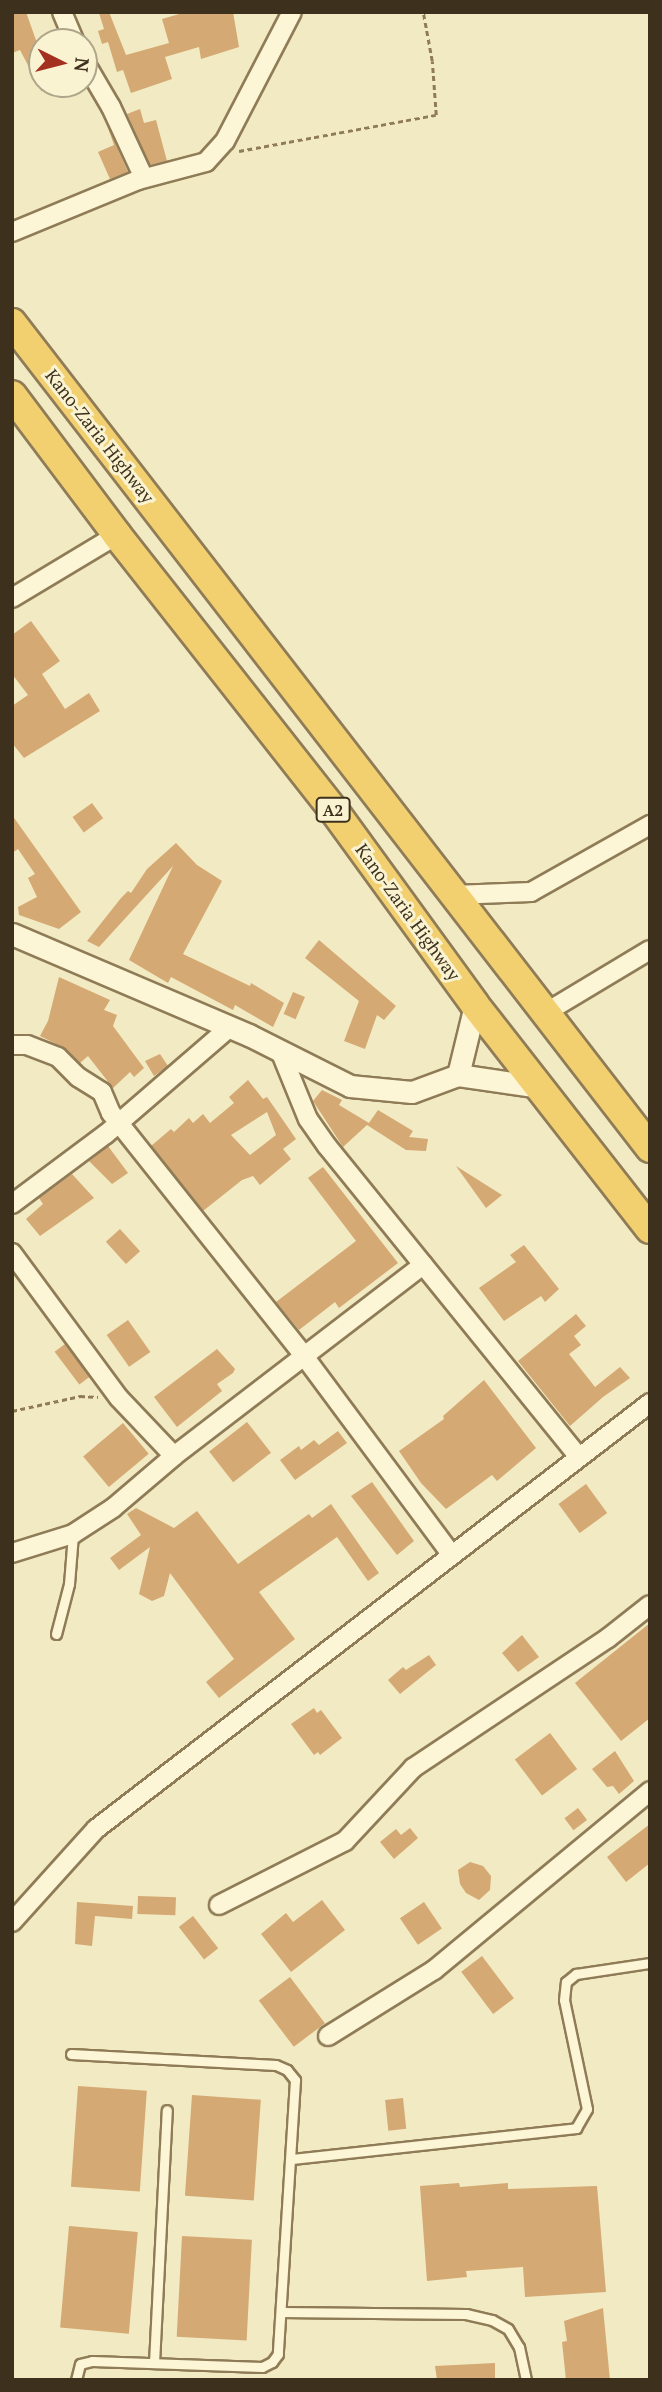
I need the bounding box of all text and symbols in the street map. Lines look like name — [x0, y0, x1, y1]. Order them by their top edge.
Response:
north arrow — [28, 28, 98, 98]
text: N — [69, 57, 96, 74]
street label: Kano-Zaria Highway — [41, 365, 159, 507]
road number: A2 — [316, 797, 350, 822]
street label: Kano-Zaria Highway — [351, 839, 465, 985]

